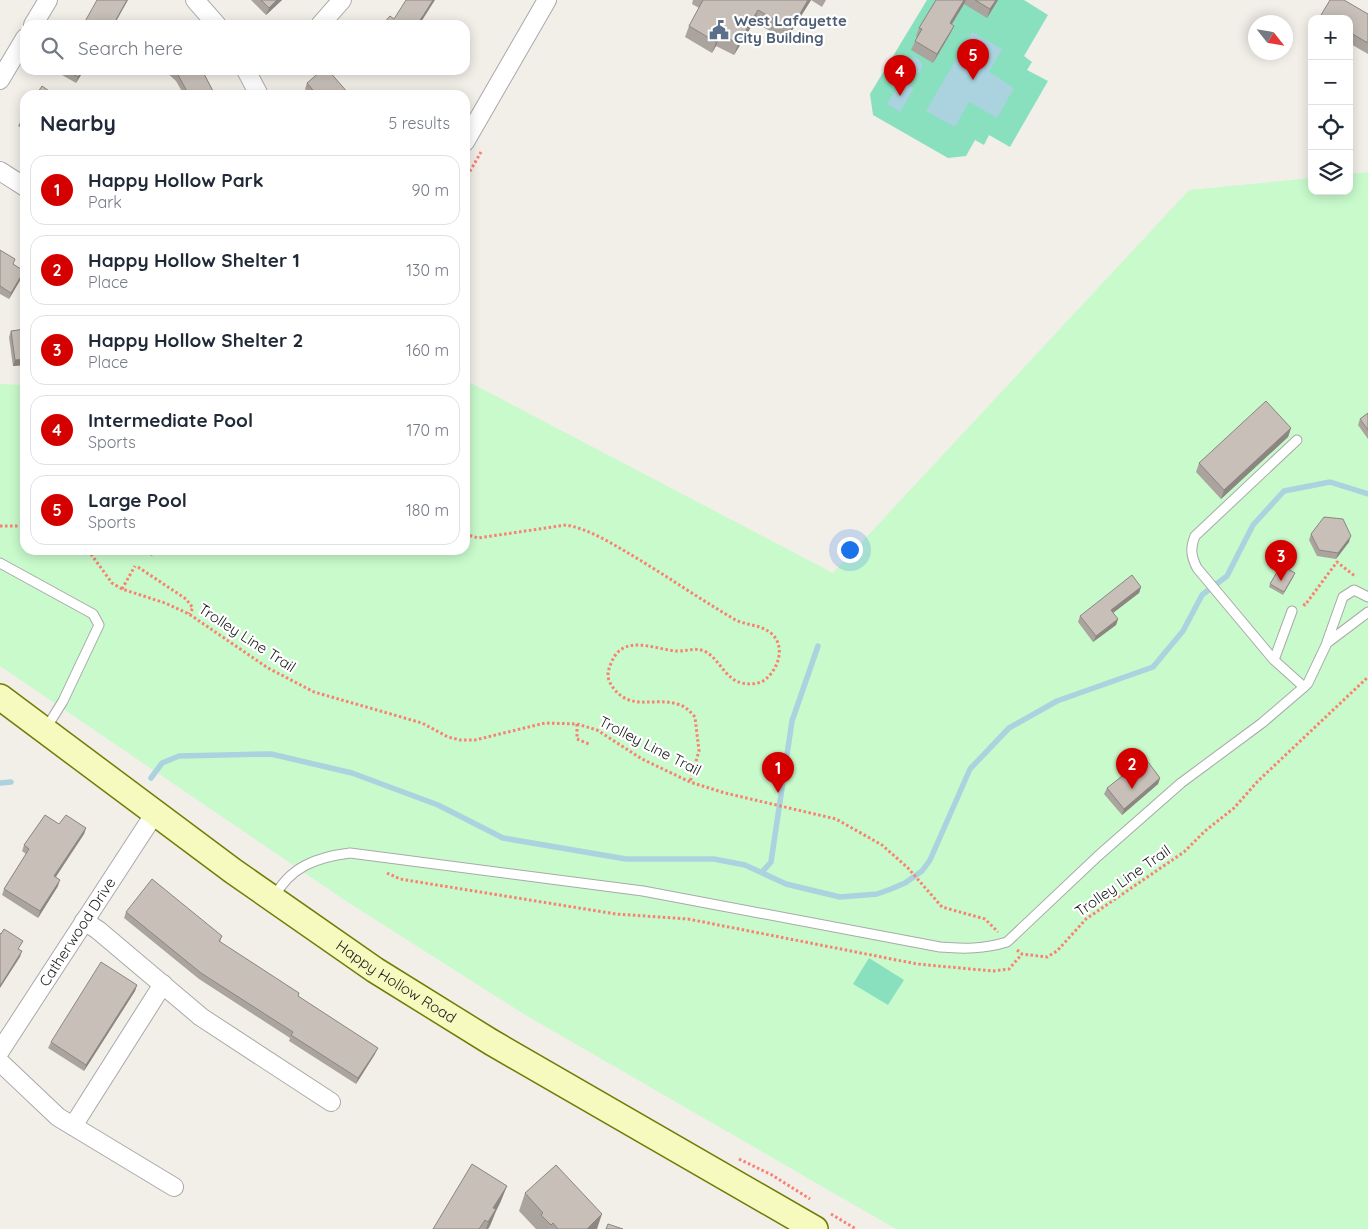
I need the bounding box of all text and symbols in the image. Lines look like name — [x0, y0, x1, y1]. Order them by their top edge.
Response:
place label: West Lafayette City Building — [734, 11, 847, 47]
north arrow — [1248, 15, 1293, 60]
map controls — [1308, 15, 1353, 195]
button: + — [1308, 15, 1353, 60]
public building icon: West Lafayette City Building — [708, 19, 730, 41]
search box — [20, 20, 470, 75]
icon: search — [38, 34, 66, 62]
text: Search here — [78, 36, 183, 60]
pin: 5 — [957, 39, 989, 80]
pin: 4 — [884, 55, 916, 96]
button: − — [1308, 60, 1353, 105]
button: locate — [1308, 105, 1353, 150]
text: Nearby — [40, 110, 116, 136]
text: 5 results — [389, 113, 450, 133]
button: layers — [1308, 150, 1353, 195]
text: Happy Hollow Park — [88, 168, 264, 192]
text: 1 — [54, 180, 60, 200]
text: 90 m — [412, 180, 449, 200]
text: Park — [88, 192, 122, 212]
text: Happy Hollow Shelter 1 — [88, 248, 300, 272]
text: 2 — [52, 260, 62, 280]
text: 130 m — [406, 260, 449, 280]
text: Place — [88, 272, 128, 292]
text: Happy Hollow Shelter 2 — [88, 328, 303, 352]
text: 3 — [53, 340, 61, 360]
text: 160 m — [406, 340, 449, 360]
text: Place — [88, 352, 128, 372]
text: Intermediate Pool — [88, 408, 253, 432]
text: 4 — [52, 420, 62, 440]
text: 170 m — [406, 420, 449, 440]
text: Sports — [88, 432, 136, 452]
text: Large Pool — [88, 488, 187, 512]
text: 5 — [52, 500, 62, 520]
text: 180 m — [406, 500, 449, 520]
text: Sports — [88, 512, 136, 532]
your location — [837, 537, 863, 563]
pin: 3 — [1265, 540, 1297, 581]
street label: Trolley Line Trail — [195, 599, 300, 676]
street label: Trolley Line Trail — [596, 712, 705, 780]
pin: 2 — [1116, 748, 1148, 789]
pin: 1 — [762, 752, 794, 793]
street label: Trolley Line Trail — [1071, 841, 1174, 921]
street label: Catherwood Drive — [35, 874, 119, 990]
street label: Happy Hollow Road — [333, 936, 460, 1027]

